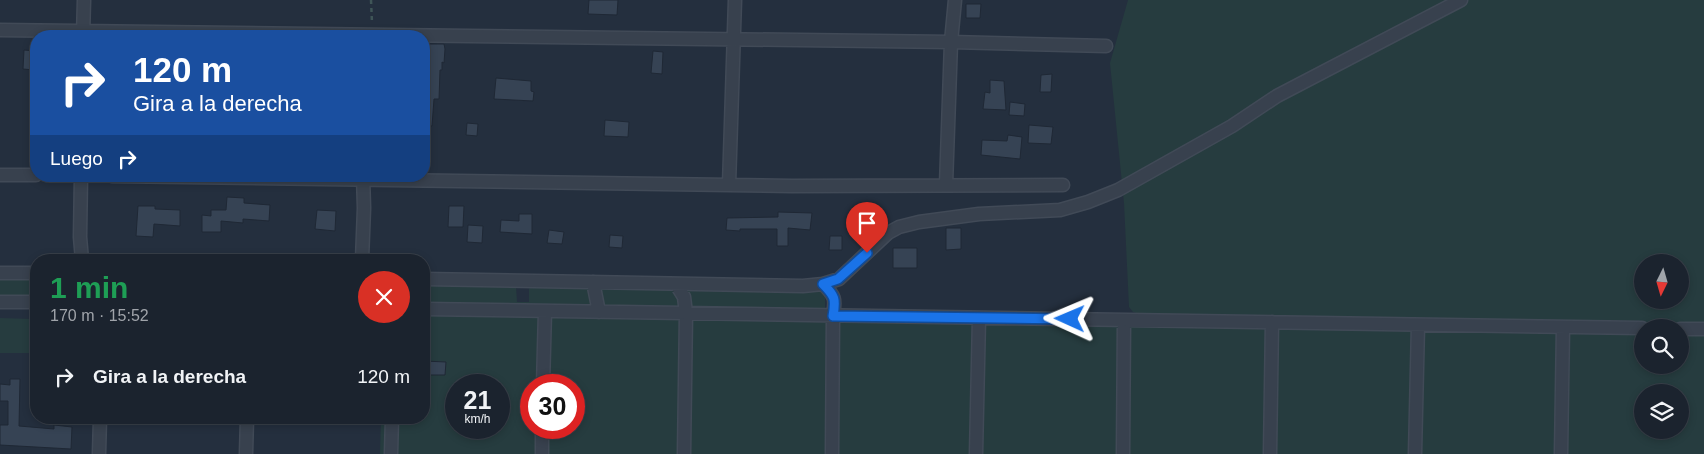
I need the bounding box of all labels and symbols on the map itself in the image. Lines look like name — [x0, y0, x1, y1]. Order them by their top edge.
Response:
pin — [846, 202, 888, 253]
north arrow — [1634, 254, 1689, 309]
position arrow — [1043, 292, 1095, 344]
speed limit sign: 30 — [520, 374, 585, 439]

